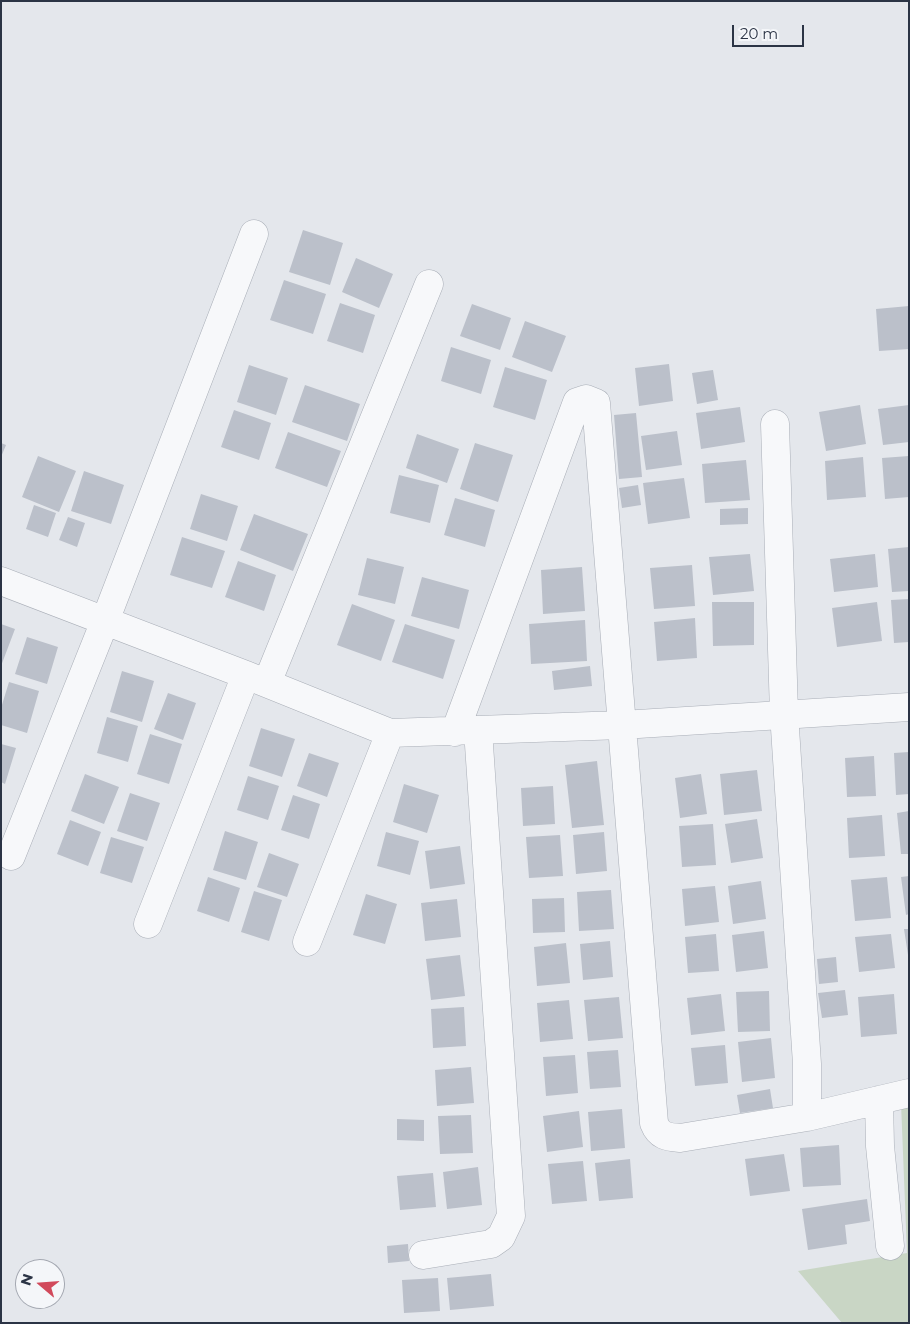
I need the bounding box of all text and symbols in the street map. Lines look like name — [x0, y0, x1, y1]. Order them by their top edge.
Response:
scale bar — [735, 15, 808, 47]
text: 20 m — [740, 24, 778, 43]
north arrow — [15, 1259, 65, 1309]
text: N — [16, 1272, 37, 1288]

